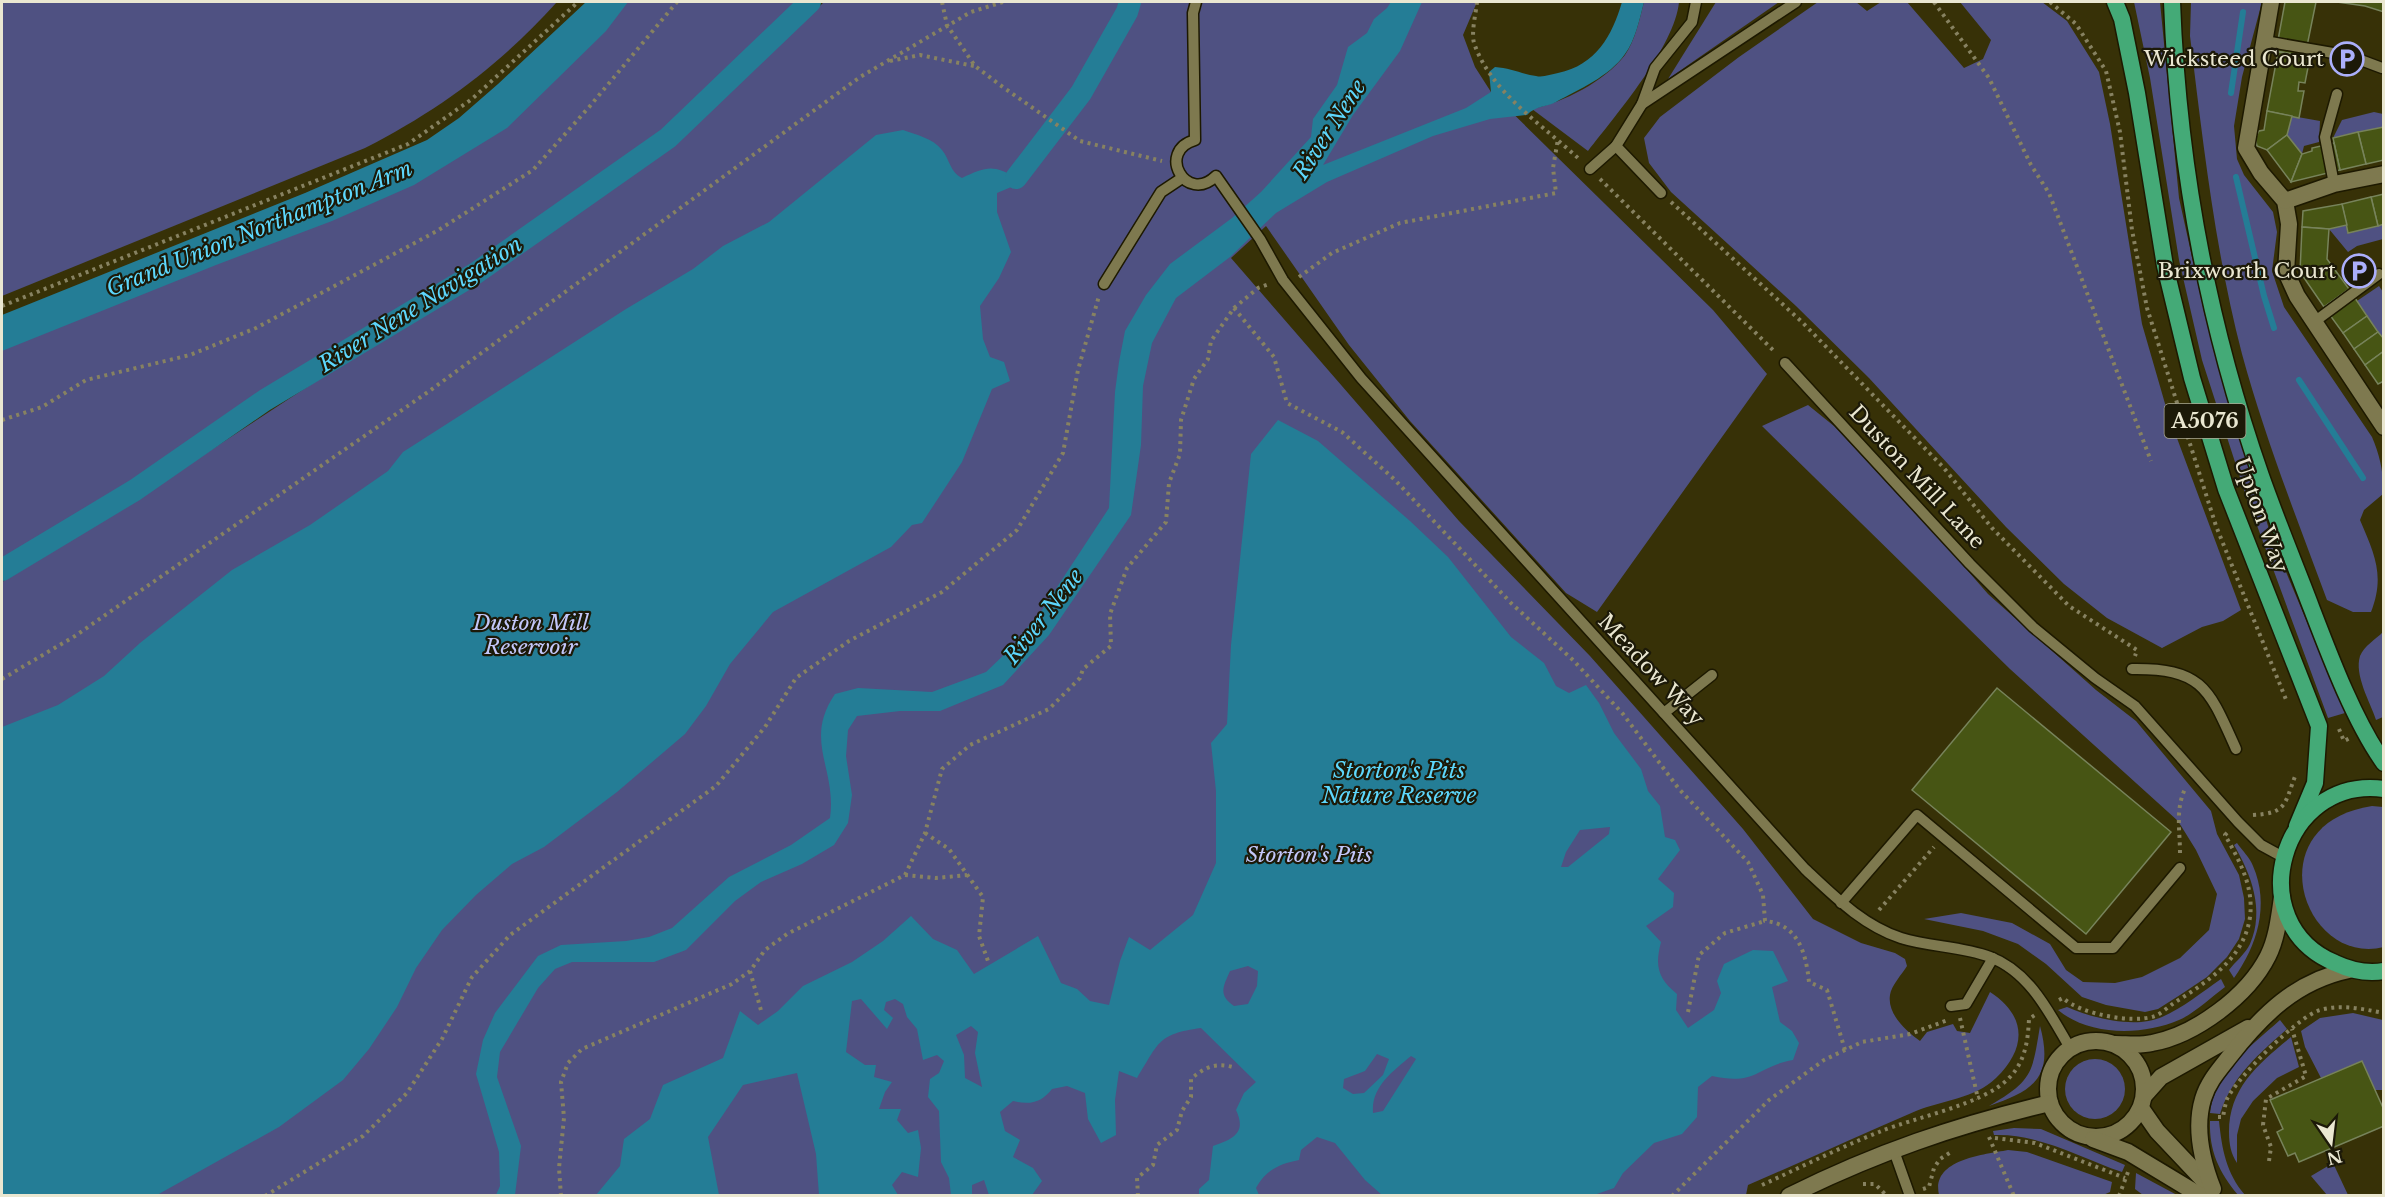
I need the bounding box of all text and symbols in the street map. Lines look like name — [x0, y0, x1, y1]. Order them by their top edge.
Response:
parking icon: Wicksteed Court — [2329, 41, 2365, 77]
place label: Wicksteed Court — [2143, 46, 2324, 72]
water label: River Nene — [1287, 74, 1372, 185]
water label: Grand Union Northampton Arm — [102, 155, 416, 302]
water label: River Nene Navigation — [313, 231, 527, 379]
parking icon: Brixworth Court — [2341, 253, 2377, 289]
place label: Brixworth Court — [2158, 258, 2336, 284]
street label: Duston Mill Lane — [1844, 400, 1990, 554]
road number: A5076 — [2164, 404, 2246, 438]
street label: Upton Way — [2228, 454, 2294, 577]
water label: River Nene — [997, 563, 1089, 670]
street label: Meadow Way — [1593, 609, 1710, 732]
park label: Duston Mill Reservoir — [472, 610, 590, 660]
water label: Storton's Pits Nature Reserve — [1320, 757, 1477, 809]
park label: Storton's Pits — [1246, 842, 1372, 868]
north arrow — [2301, 1113, 2361, 1173]
text: N — [2325, 1146, 2344, 1169]

